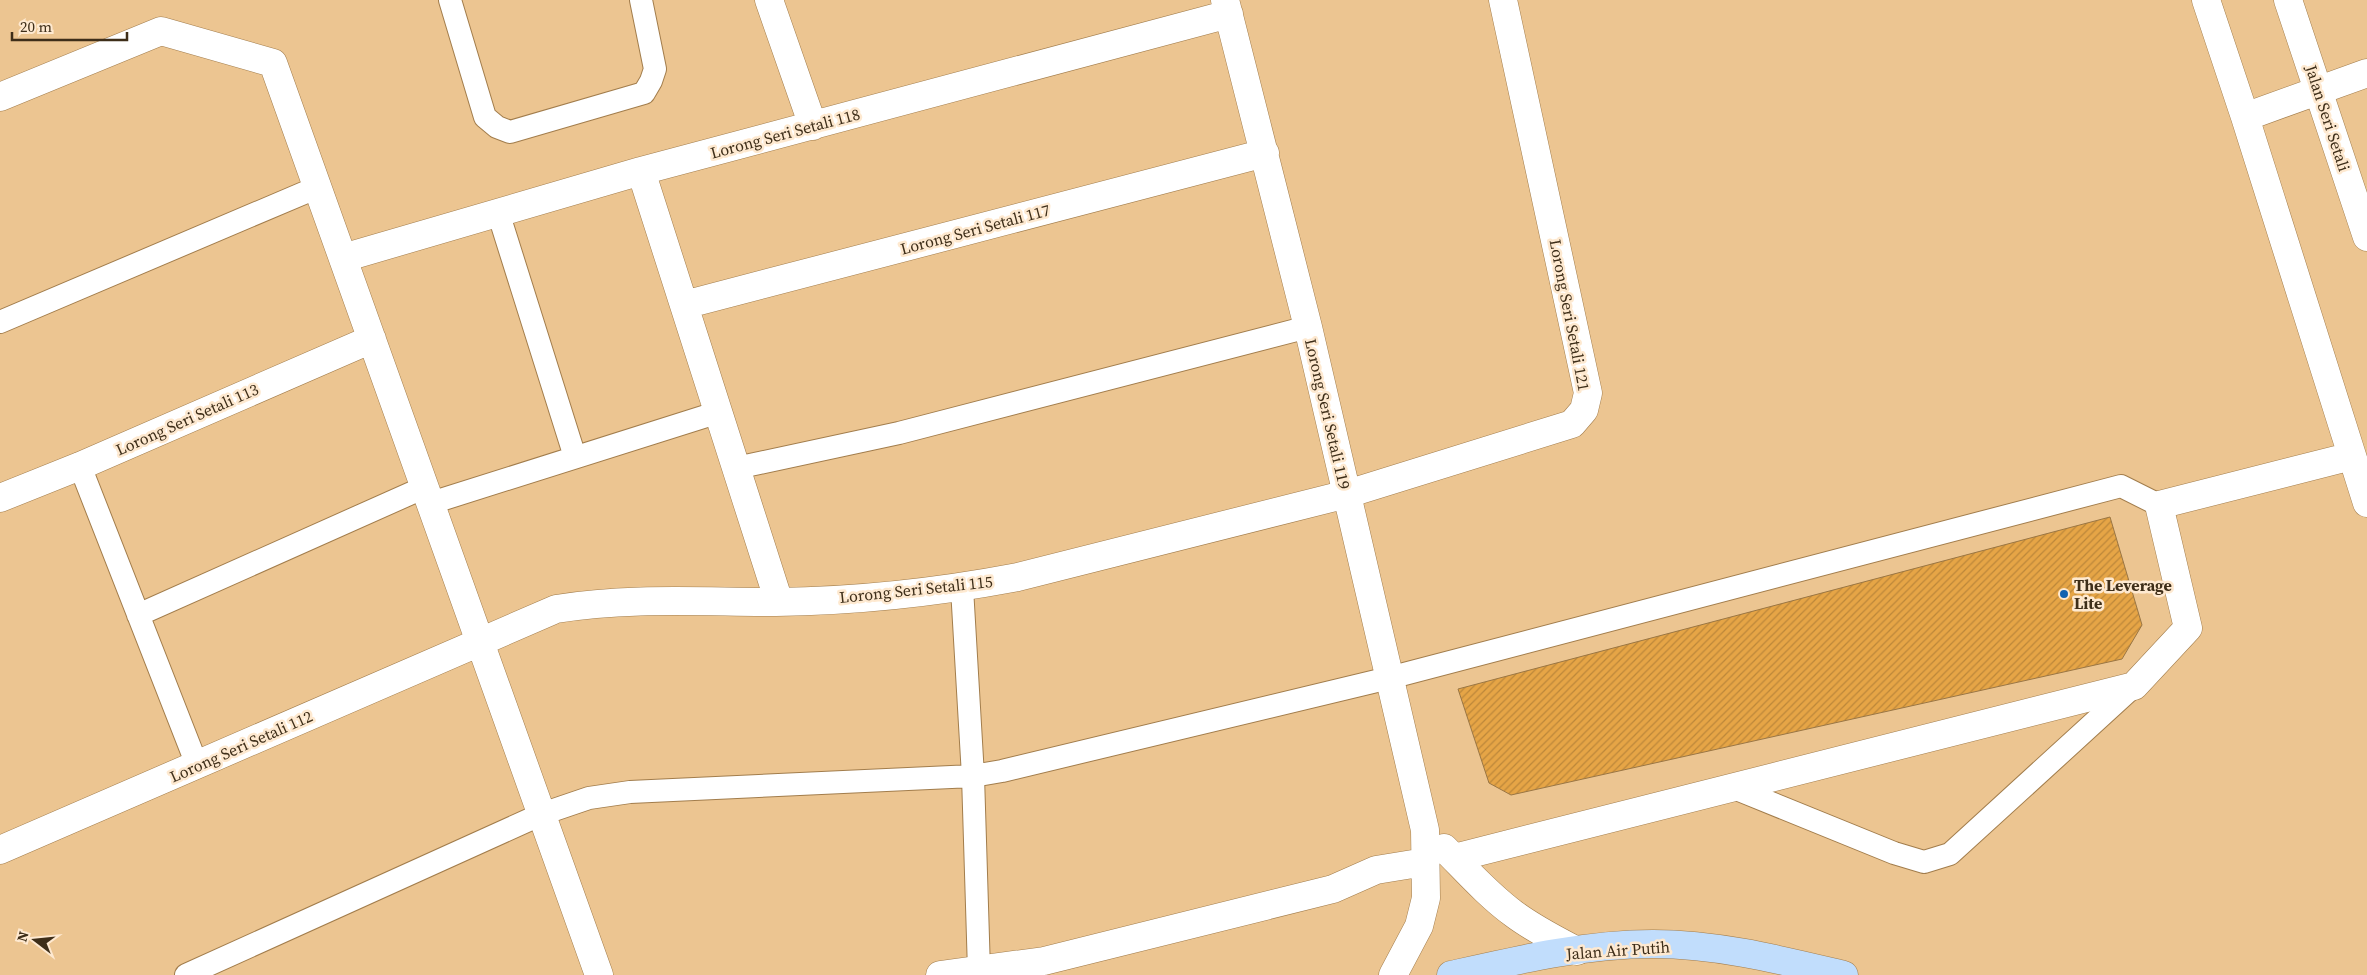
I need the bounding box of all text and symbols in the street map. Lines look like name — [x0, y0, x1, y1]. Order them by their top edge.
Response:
scale bar — [12, 10, 128, 42]
text: 20 m — [20, 16, 52, 37]
street label: Jalan Seri Setali — [2300, 61, 2356, 174]
street label: Lorong Seri Setali 118 — [708, 102, 862, 164]
street label: Lorong Seri Setali 117 — [898, 198, 1052, 260]
street label: Lorong Seri Setali 121 — [1545, 237, 1595, 393]
street label: Lorong Seri Setali 119 — [1300, 336, 1356, 492]
street label: Lorong Seri Setali 113 — [112, 378, 262, 460]
street label: Lorong Seri Setali 115 — [838, 570, 994, 608]
place label: The Leverage Lite — [2074, 574, 2172, 614]
marker: The Leverage Lite — [2058, 588, 2070, 600]
street label: Lorong Seri Setali 112 — [166, 705, 316, 787]
north arrow — [10, 915, 60, 965]
text: N — [11, 929, 34, 944]
street label: Jalan Air Putih — [1564, 935, 1671, 965]

